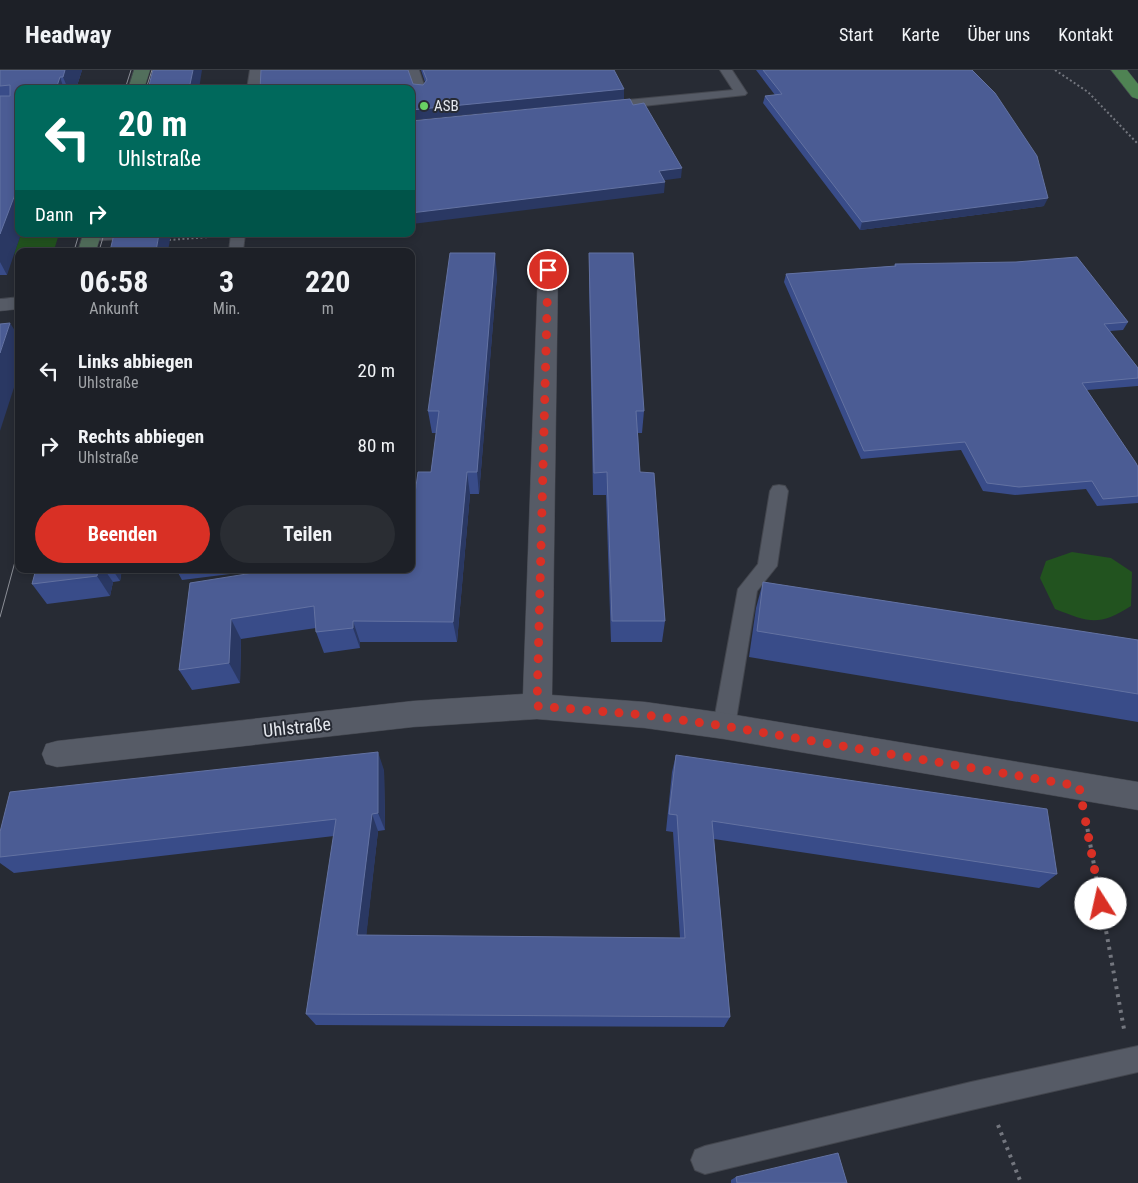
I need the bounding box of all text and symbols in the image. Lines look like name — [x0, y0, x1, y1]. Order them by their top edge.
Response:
text: Headway — [25, 21, 111, 49]
text: Start — [839, 24, 873, 45]
text: Karte — [901, 24, 940, 45]
text: Über uns — [968, 24, 1030, 45]
text: Kontakt — [1058, 24, 1113, 45]
place label: ASB — [434, 97, 459, 115]
marker: ASB — [418, 100, 430, 112]
text: 20 m — [118, 104, 187, 145]
icon: left — [35, 105, 100, 170]
text: Uhlstraße — [118, 146, 201, 171]
icon: right — [83, 200, 111, 228]
text: Dann — [35, 203, 73, 226]
pin — [527, 249, 569, 291]
icon: arrive — [534, 256, 562, 284]
text: 06:58 — [79, 264, 148, 299]
text: 3 — [219, 264, 234, 299]
text: 220 — [305, 264, 350, 299]
text: Ankunft — [89, 299, 139, 318]
text: Min. — [213, 299, 241, 318]
text: m — [322, 299, 334, 318]
text: Links abbiegen — [78, 350, 193, 373]
icon: left — [35, 357, 63, 385]
text: 20 m — [358, 359, 395, 382]
text: Uhlstraße — [78, 373, 139, 392]
text: Rechts abbiegen — [78, 425, 204, 448]
icon: right — [35, 432, 63, 460]
text: 80 m — [358, 434, 395, 457]
text: Uhlstraße — [78, 448, 139, 467]
button: Beenden — [35, 505, 210, 563]
button: Teilen — [220, 505, 395, 563]
street label: Uhlstraße — [262, 713, 332, 741]
position arrow — [1074, 877, 1126, 929]

